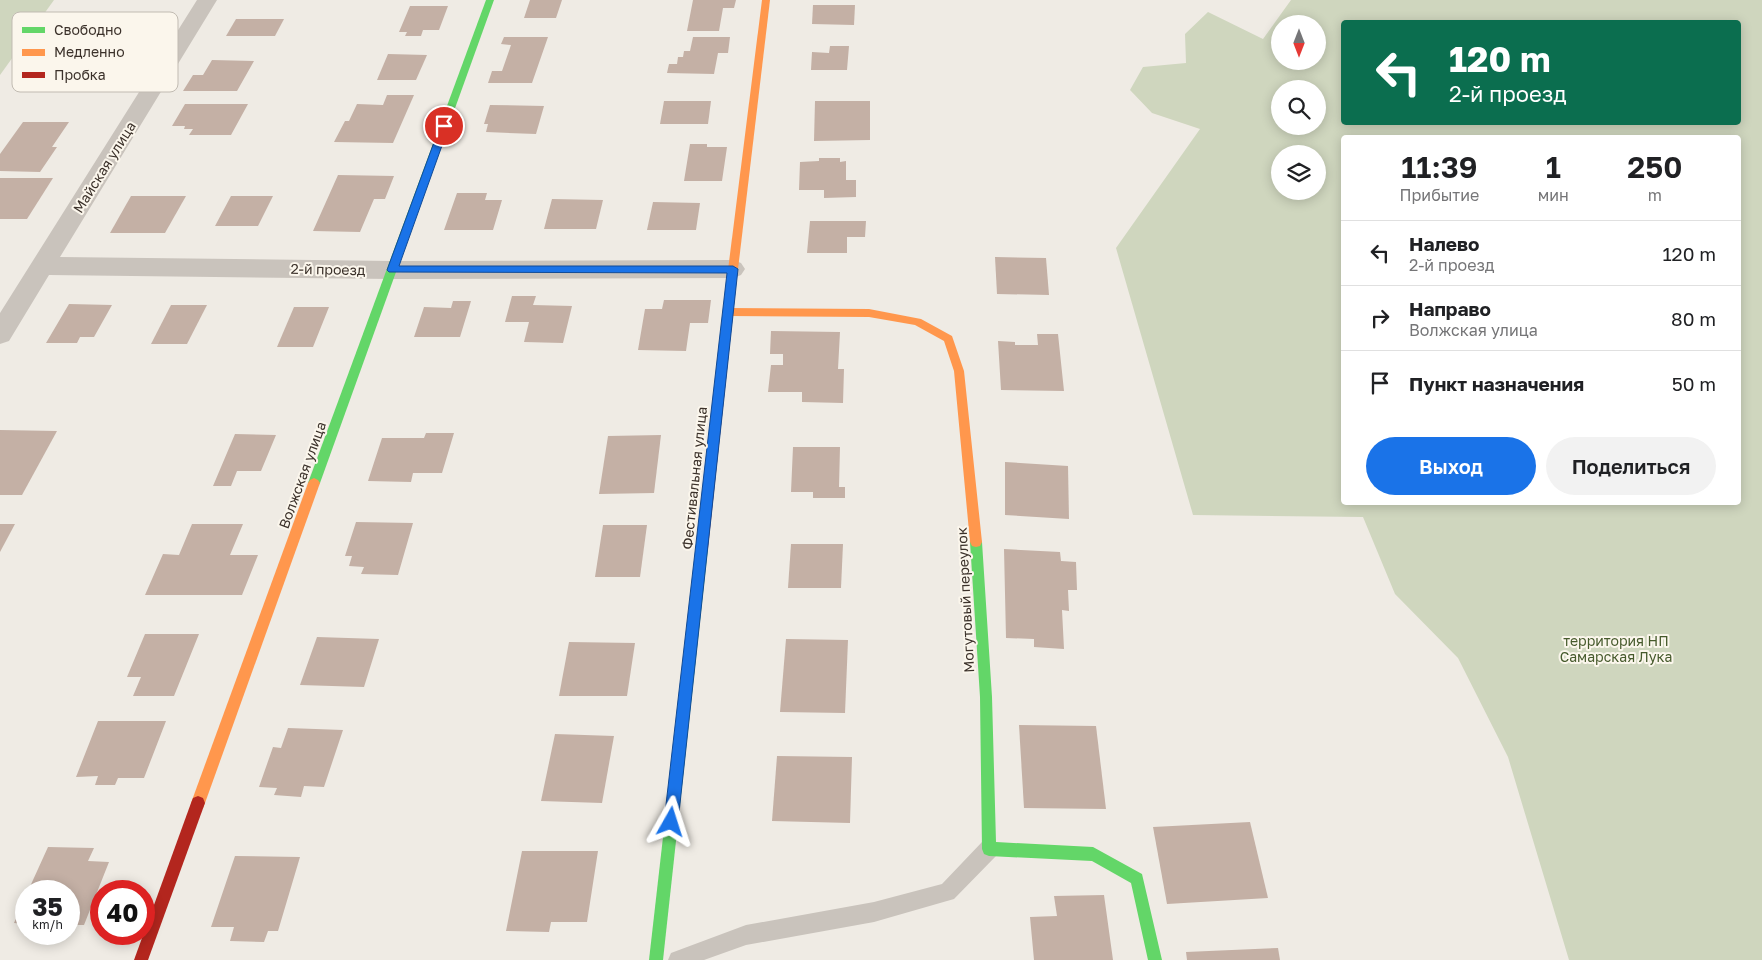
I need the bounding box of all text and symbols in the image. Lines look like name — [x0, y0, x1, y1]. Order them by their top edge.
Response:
legend — [12, 12, 178, 92]
north arrow — [1271, 15, 1326, 70]
map controls — [1271, 15, 1326, 200]
text: Свободно — [54, 21, 122, 38]
text: 120 m — [1449, 38, 1551, 80]
icon: left — [1366, 40, 1431, 105]
text: Медленно — [54, 43, 125, 60]
text: Пробка — [54, 66, 106, 83]
button: search — [1271, 80, 1326, 135]
text: 2-й проезд — [1449, 80, 1567, 107]
pin — [423, 105, 465, 147]
icon: arrive — [430, 112, 458, 140]
street label: Майская улица — [69, 118, 139, 216]
button: layers — [1271, 145, 1326, 200]
text: 11:39 — [1401, 149, 1478, 185]
text: 1 — [1546, 149, 1561, 185]
text: 250 — [1627, 149, 1682, 185]
text: Прибытие — [1400, 185, 1479, 205]
text: мин — [1538, 185, 1569, 205]
text: m — [1648, 185, 1662, 205]
text: Налево — [1409, 232, 1479, 255]
icon: left — [1366, 239, 1394, 267]
text: 120 m — [1662, 242, 1716, 265]
text: 2-й проезд — [1409, 255, 1495, 275]
street label: 2-й проезд — [290, 260, 366, 278]
text: Направо — [1409, 297, 1491, 320]
icon: right — [1366, 304, 1394, 332]
text: 80 m — [1671, 307, 1716, 330]
text: Волжская улица — [1409, 320, 1538, 340]
icon: arrive — [1366, 369, 1394, 397]
text: Пункт назначения — [1409, 372, 1584, 395]
text: 50 m — [1672, 372, 1716, 395]
street label: Фестивальная улица — [678, 406, 710, 550]
street label: Волжская улица — [275, 419, 329, 531]
button: Выход — [1366, 437, 1536, 495]
button: Поделиться — [1546, 437, 1716, 495]
street label: Могутовый переулок — [953, 527, 977, 673]
park label: территория НП Самарская Лука — [1560, 632, 1672, 665]
position arrow — [644, 795, 696, 847]
speed limit sign: 40 — [90, 880, 155, 945]
text: 35 — [32, 891, 63, 922]
text: km/h — [32, 917, 63, 932]

